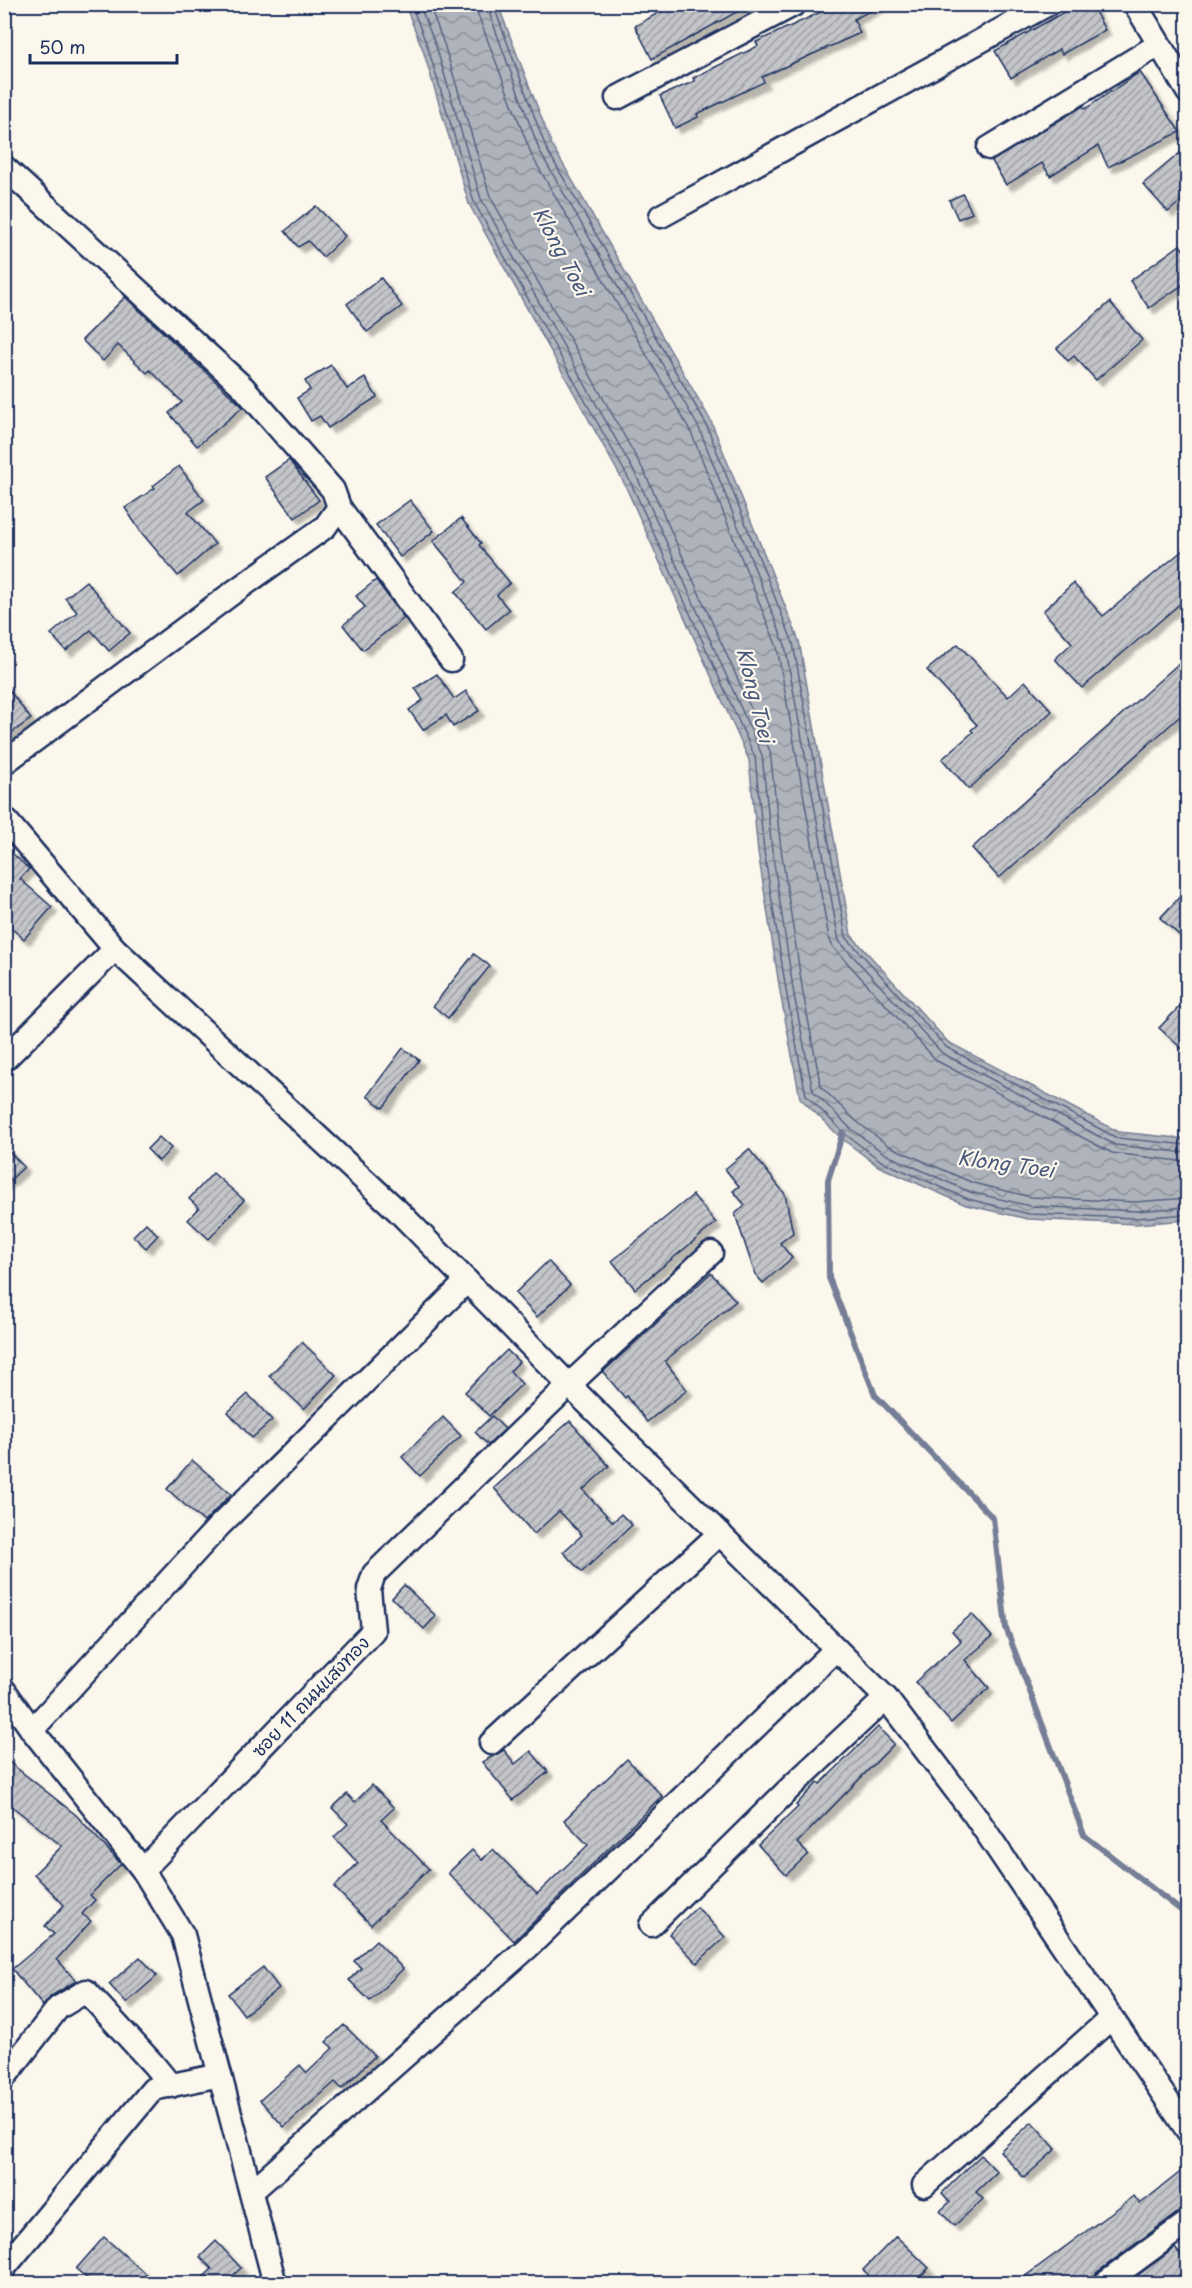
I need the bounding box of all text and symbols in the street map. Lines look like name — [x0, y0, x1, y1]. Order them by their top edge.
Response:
scale bar — [30, 27, 177, 65]
text: 50 m — [39, 33, 86, 60]
water label: Klong Toei — [526, 201, 600, 304]
water label: Klong Toei — [730, 644, 783, 749]
water label: Klong Toei — [956, 1141, 1059, 1185]
street label: ซอย 11 ถนนแสงทอง — [245, 1629, 375, 1763]

